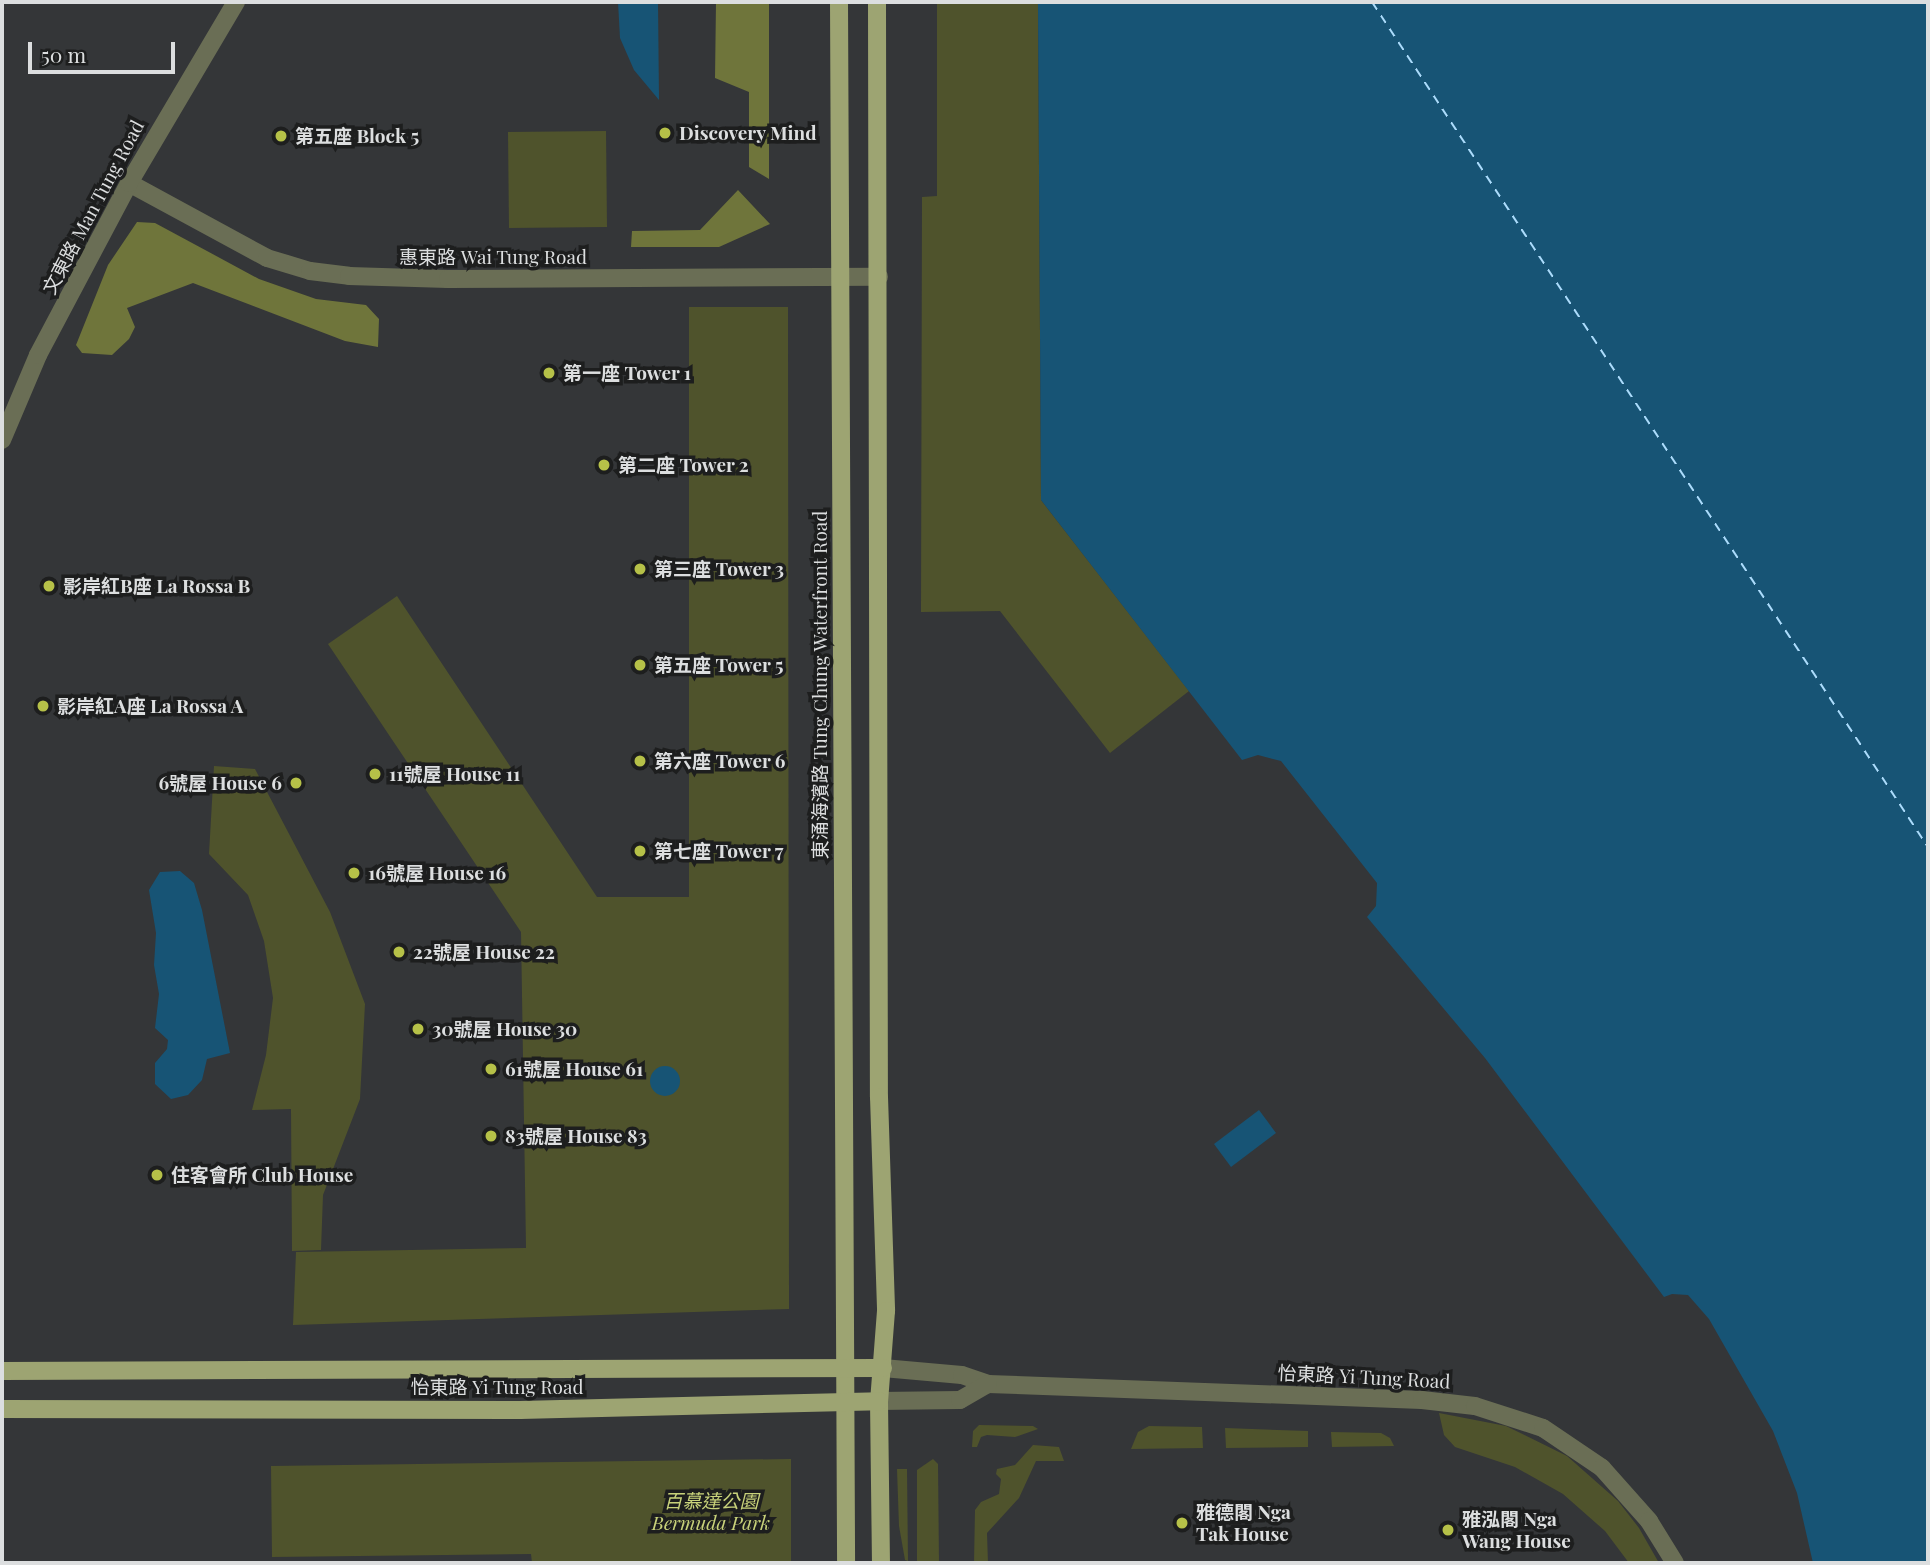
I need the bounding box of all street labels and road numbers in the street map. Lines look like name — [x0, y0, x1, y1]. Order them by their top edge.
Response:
street label: 文東路 Man Tung Road — [37, 116, 149, 298]
street label: 惠東路 Wai Tung Road — [399, 246, 587, 268]
street label: 東涌海濱路 Tung Chung Waterfront Road — [809, 510, 831, 860]
street label: 怡東路 Yi Tung Road — [1277, 1361, 1451, 1393]
street label: 怡東路 Yi Tung Road — [410, 1376, 584, 1398]

